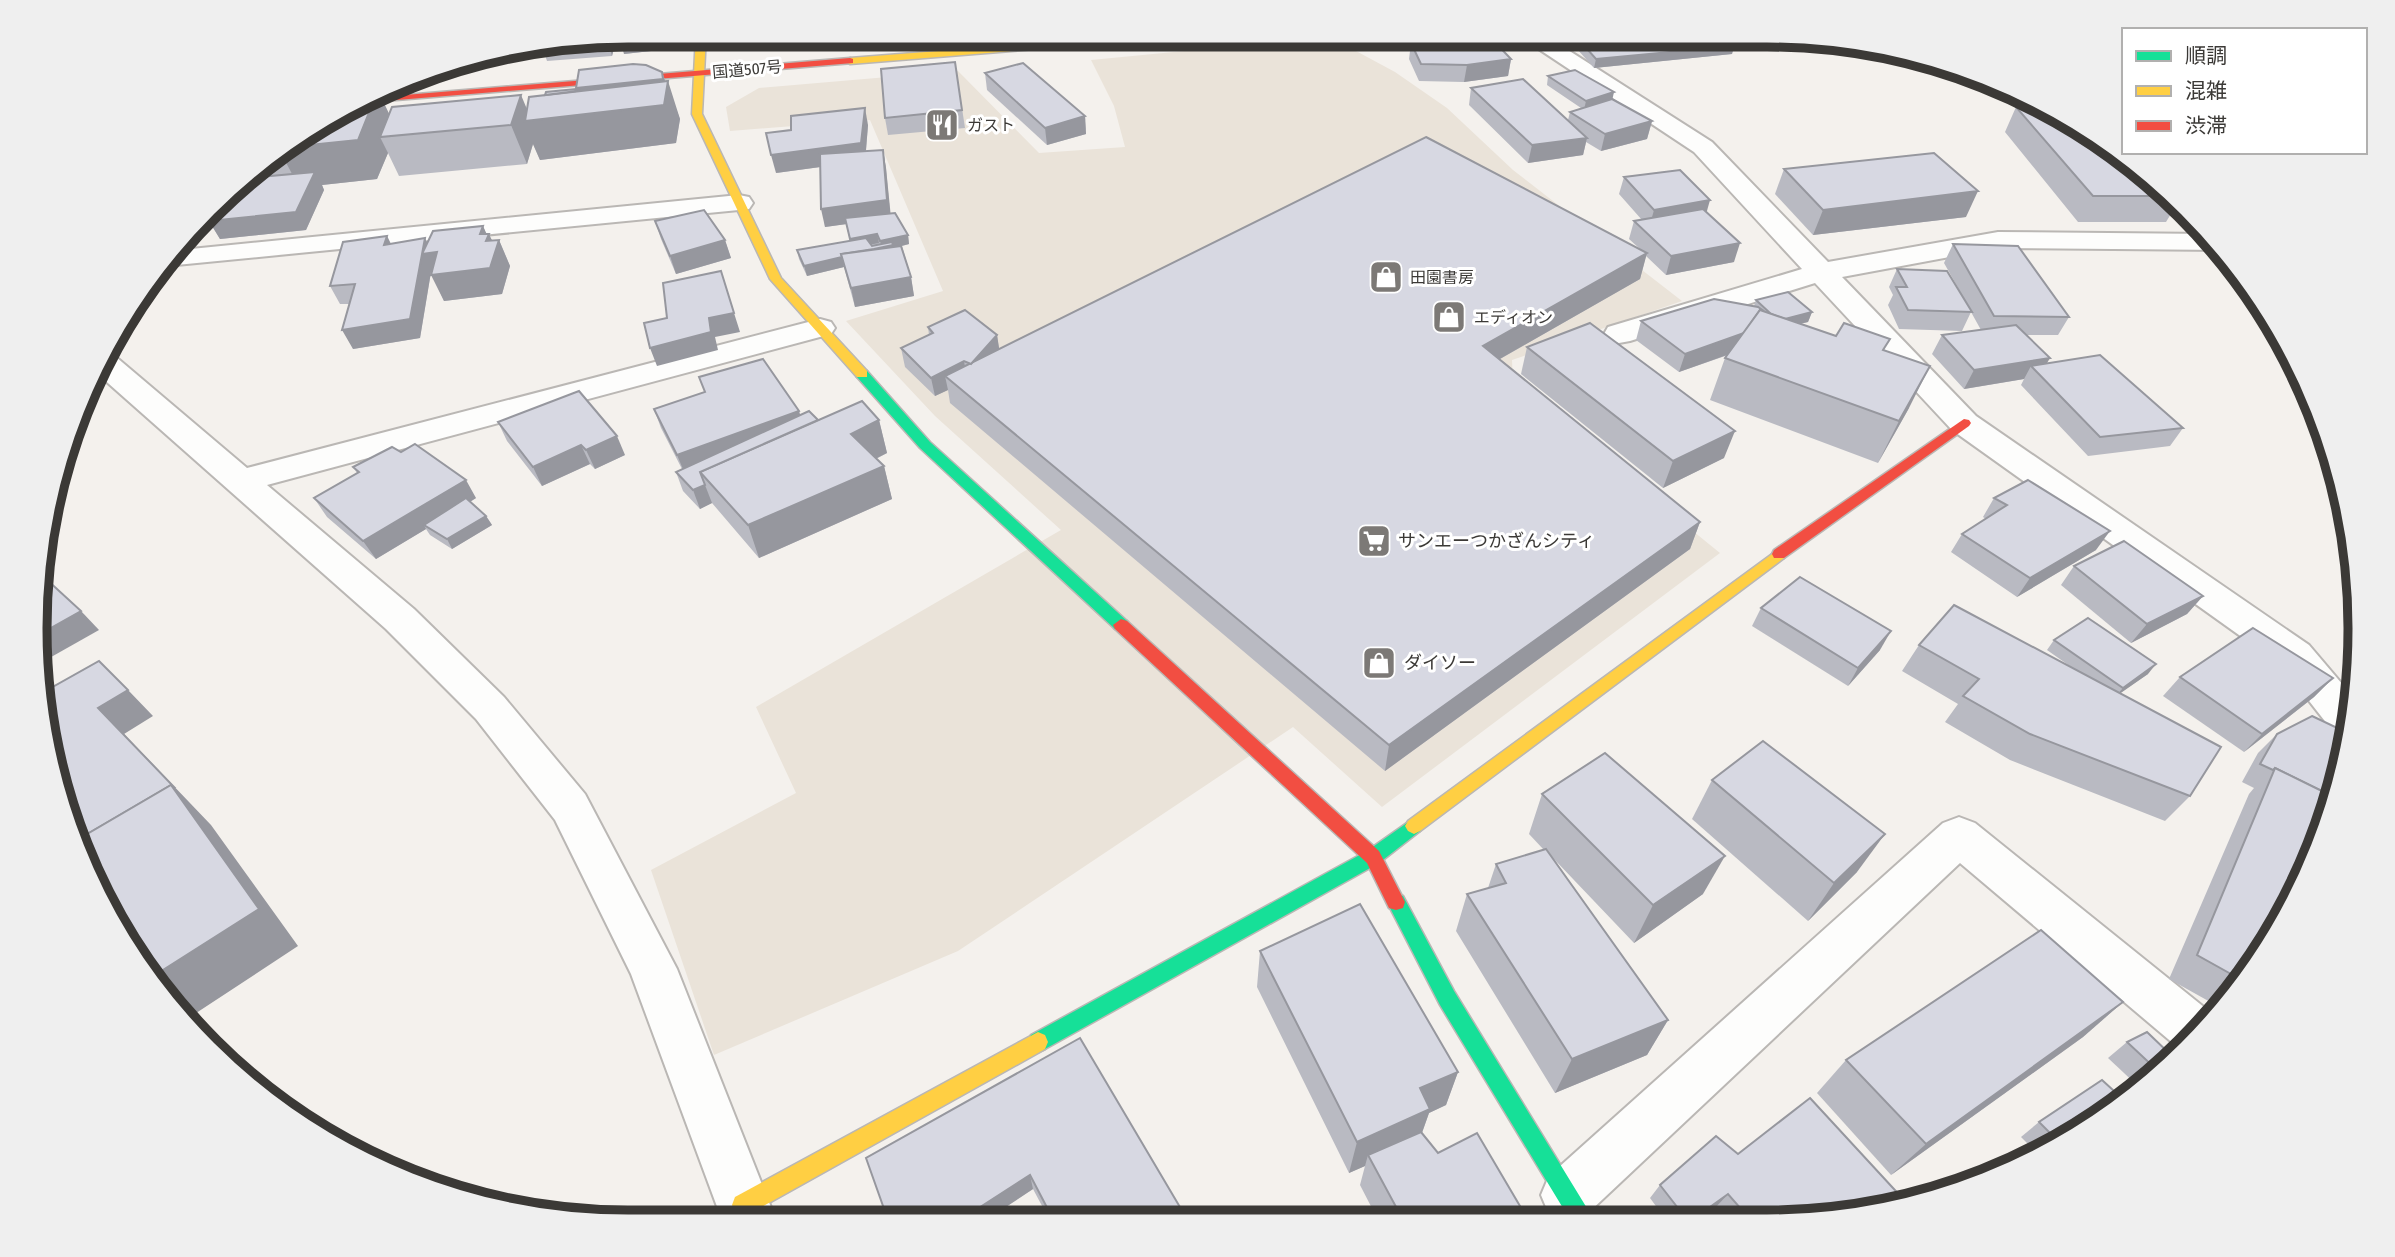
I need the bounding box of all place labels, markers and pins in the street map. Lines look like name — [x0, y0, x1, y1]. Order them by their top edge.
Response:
restaurant icon: ガスト — [923, 106, 961, 144]
place label: ガスト — [967, 116, 1015, 135]
shop icon: 田園書房 — [1367, 258, 1405, 296]
place label: 田園書房 — [1410, 268, 1474, 287]
shop icon: エディオン — [1430, 298, 1468, 336]
place label: エディオン — [1474, 308, 1553, 327]
supermarket icon: サンエーつかざんシティ — [1355, 522, 1393, 560]
place label: サンエーつかざんシティ — [1398, 530, 1595, 552]
shop icon: ダイソー — [1360, 644, 1398, 682]
place label: ダイソー — [1404, 652, 1476, 674]

